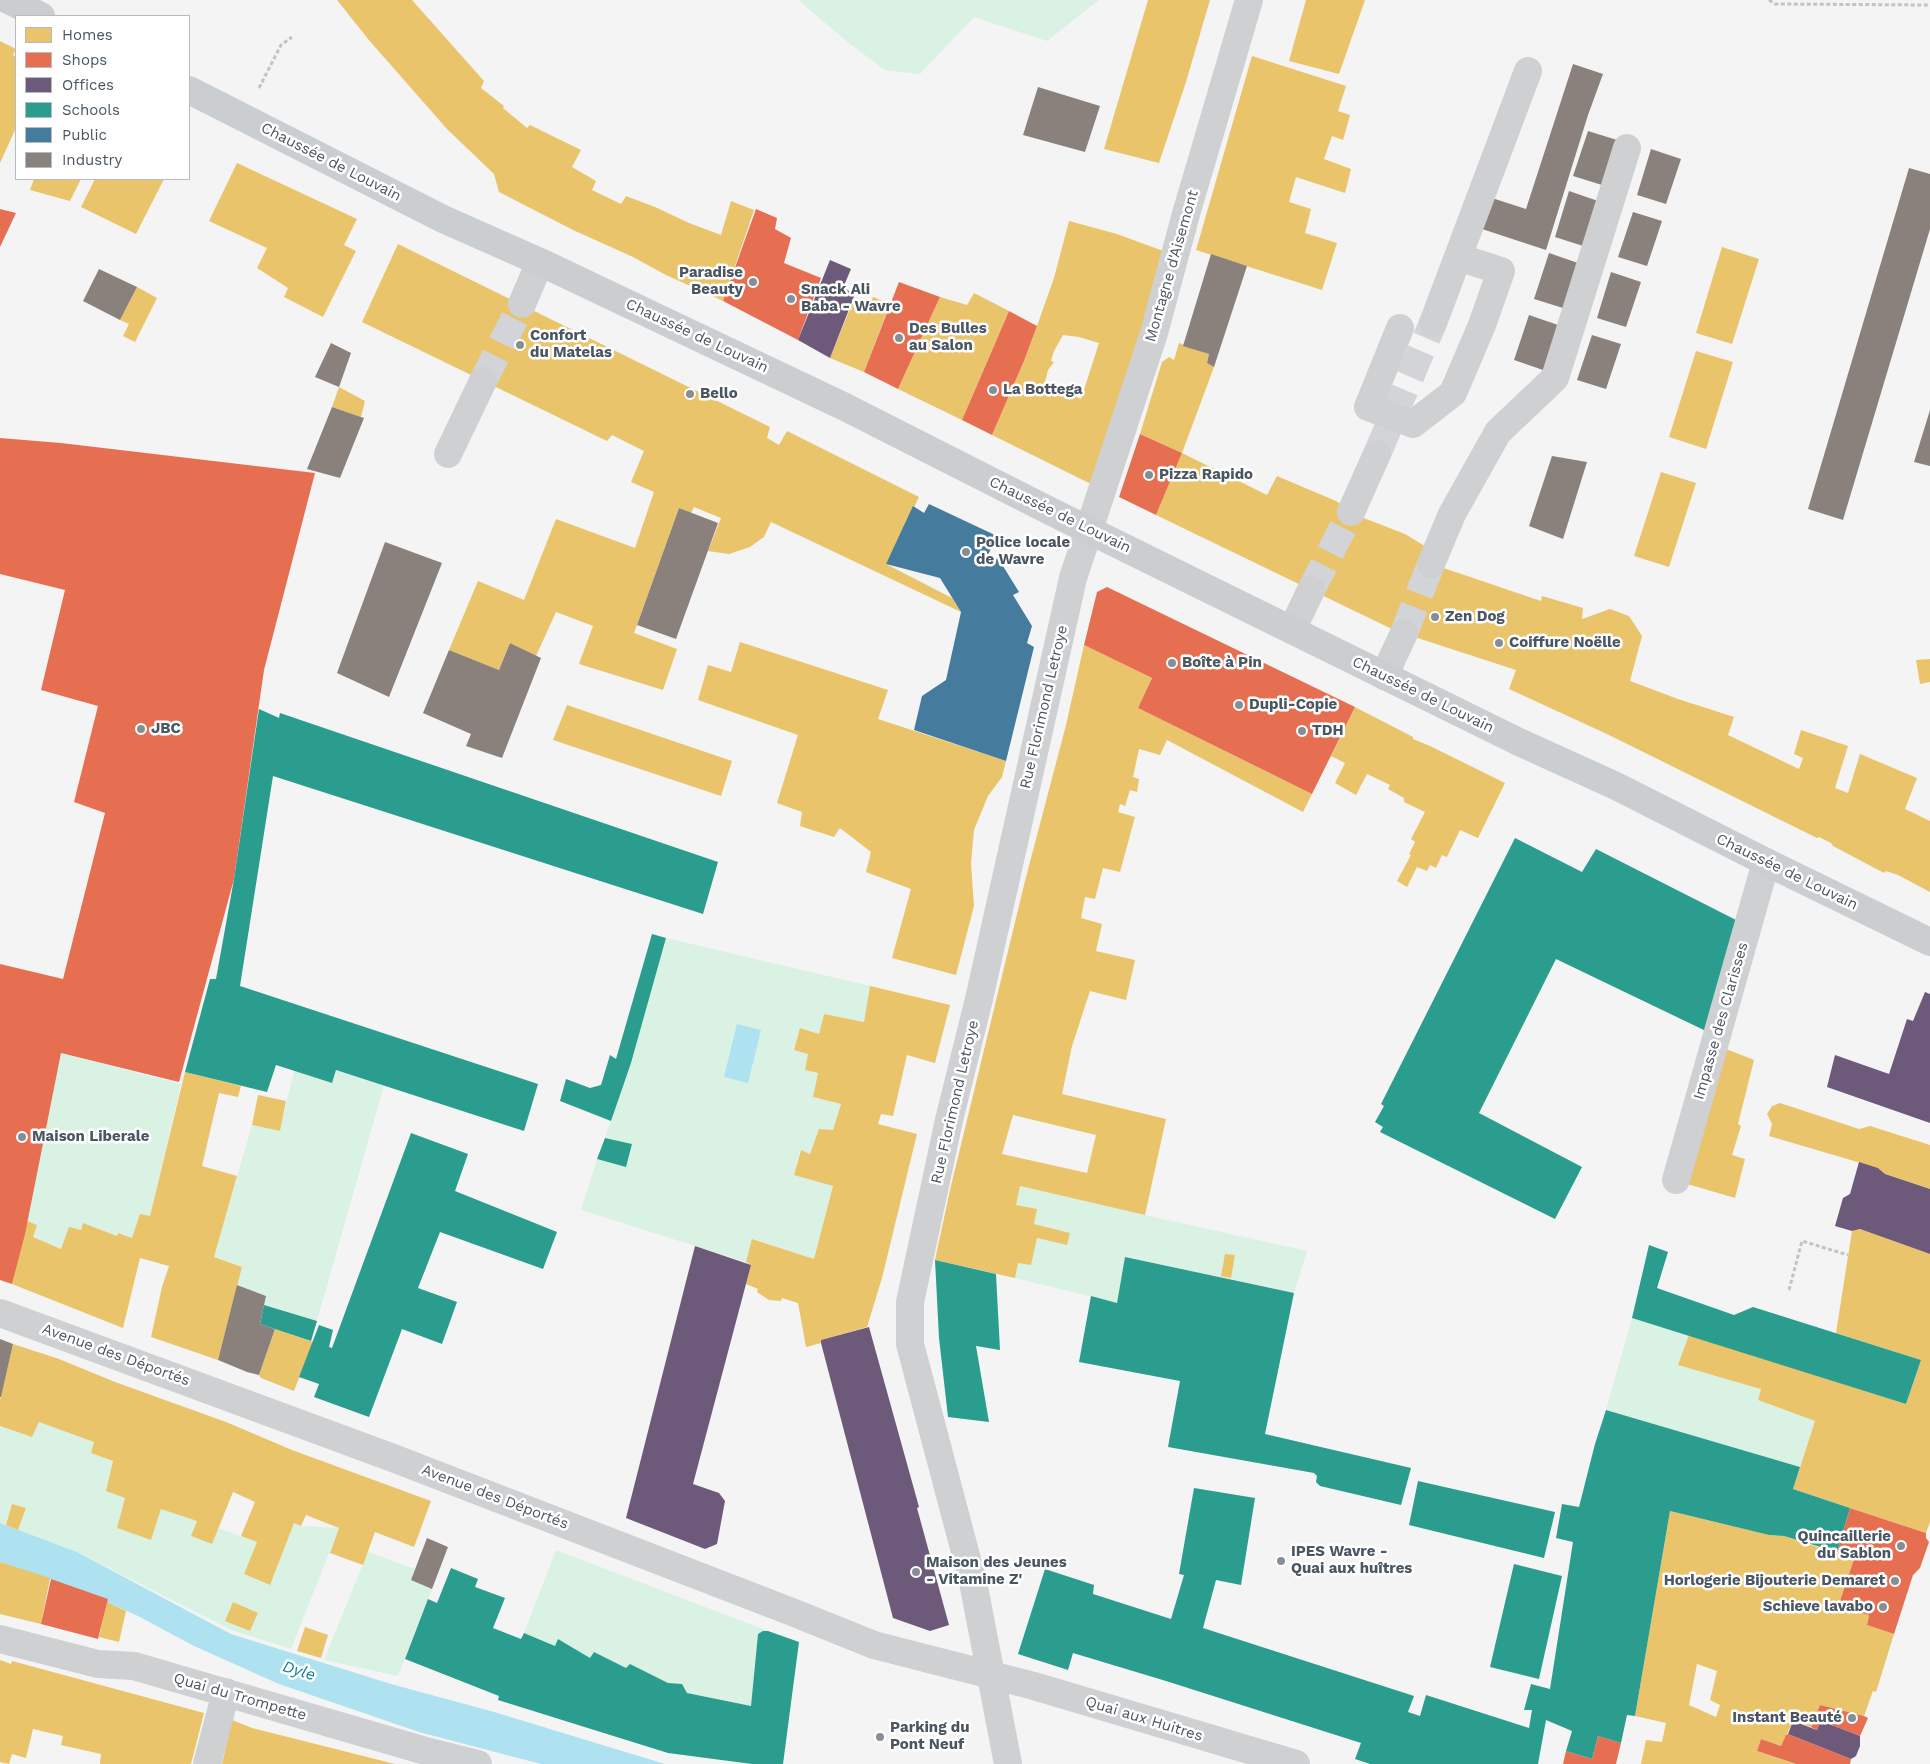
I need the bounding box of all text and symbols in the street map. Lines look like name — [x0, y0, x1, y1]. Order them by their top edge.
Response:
legend — [15, 15, 190, 180]
text: Homes — [62, 26, 113, 44]
text: Shops — [62, 51, 107, 69]
text: Offices — [62, 76, 114, 94]
text: Schools — [62, 101, 120, 119]
street label: Chaussée de Louvain — [258, 119, 404, 205]
text: Public — [62, 126, 107, 144]
text: Industry — [62, 151, 122, 169]
street label: Montagne d'Aisemont — [1142, 188, 1202, 344]
place label: Paradise Beauty — [679, 264, 743, 299]
marker: Paradise Beauty — [747, 276, 759, 288]
place label: Snack Ali Baba - Wavre — [801, 281, 901, 316]
marker: Snack Ali Baba - Wavre — [785, 293, 797, 305]
street label: Chaussée de Louvain — [623, 295, 771, 377]
place label: Des Bulles au Salon — [909, 320, 987, 355]
place label: Confort du Matelas — [530, 327, 612, 362]
marker: Des Bulles au Salon — [893, 332, 905, 344]
marker: Confort du Matelas — [514, 339, 526, 351]
place label: La Bottega — [1003, 381, 1083, 399]
marker: La Bottega — [987, 384, 999, 396]
place label: Bello — [700, 385, 738, 403]
marker: Bello — [684, 388, 696, 400]
place label: Pizza Rapido — [1159, 466, 1253, 484]
marker: Pizza Rapido — [1143, 469, 1155, 481]
street label: Chaussée de Louvain — [986, 473, 1134, 557]
place label: Police locale de Wavre — [976, 534, 1070, 569]
marker: Police locale de Wavre — [960, 546, 972, 558]
place label: Zen Dog — [1445, 608, 1505, 626]
marker: Zen Dog — [1429, 611, 1441, 623]
street label: Rue Florimond Letroye — [1016, 623, 1072, 791]
place label: Coiffure Noëlle — [1509, 634, 1621, 652]
marker: Coiffure Noëlle — [1493, 637, 1505, 649]
street label: Chaussée de Louvain — [1349, 653, 1497, 737]
place label: Boîte à Pin — [1182, 654, 1262, 672]
marker: Boîte à Pin — [1166, 657, 1178, 669]
place label: Dupli-Copie — [1249, 696, 1337, 714]
marker: Dupli-Copie — [1233, 699, 1245, 711]
place label: JBC — [151, 720, 181, 738]
place label: TDH — [1312, 722, 1344, 740]
marker: JBC — [135, 723, 147, 735]
marker: TDH — [1296, 725, 1308, 737]
street label: Chaussée de Louvain — [1713, 830, 1861, 914]
street label: Impasse des Clarisses — [1690, 940, 1752, 1102]
street label: Rue Florimond Letroye — [927, 1018, 983, 1186]
place label: Maison Liberale — [32, 1128, 149, 1146]
marker: Maison Liberale — [16, 1131, 28, 1143]
street label: Avenue des Déportés — [40, 1320, 192, 1390]
street label: Avenue des Déportés — [419, 1461, 571, 1533]
place label: Quincaillerie du Sablon — [1797, 1528, 1891, 1563]
marker: Quincaillerie du Sablon — [1895, 1540, 1907, 1552]
place label: IPES Wavre - Quai aux huîtres — [1291, 1543, 1412, 1578]
place label: Maison des Jeunes - Vitamine Z' — [926, 1554, 1067, 1589]
marker: IPES Wavre - Quai aux huîtres — [1275, 1555, 1287, 1567]
marker: Maison des Jeunes - Vitamine Z' — [910, 1566, 922, 1578]
place label: Horlogerie Bijouterie Demaret — [1664, 1572, 1885, 1590]
marker: Horlogerie Bijouterie Demaret — [1889, 1575, 1901, 1587]
place label: Schieve lavabo — [1763, 1598, 1873, 1616]
marker: Schieve lavabo — [1877, 1601, 1889, 1613]
water label: Dyle — [280, 1657, 318, 1685]
street label: Quai du Trompette — [172, 1669, 308, 1725]
street label: Quai aux Huitres — [1083, 1693, 1205, 1745]
place label: Instant Beauté — [1732, 1709, 1842, 1727]
marker: Instant Beauté — [1846, 1712, 1858, 1724]
place label: Parking du Pont Neuf — [890, 1719, 970, 1754]
marker: Parking du Pont Neuf — [874, 1731, 886, 1743]

